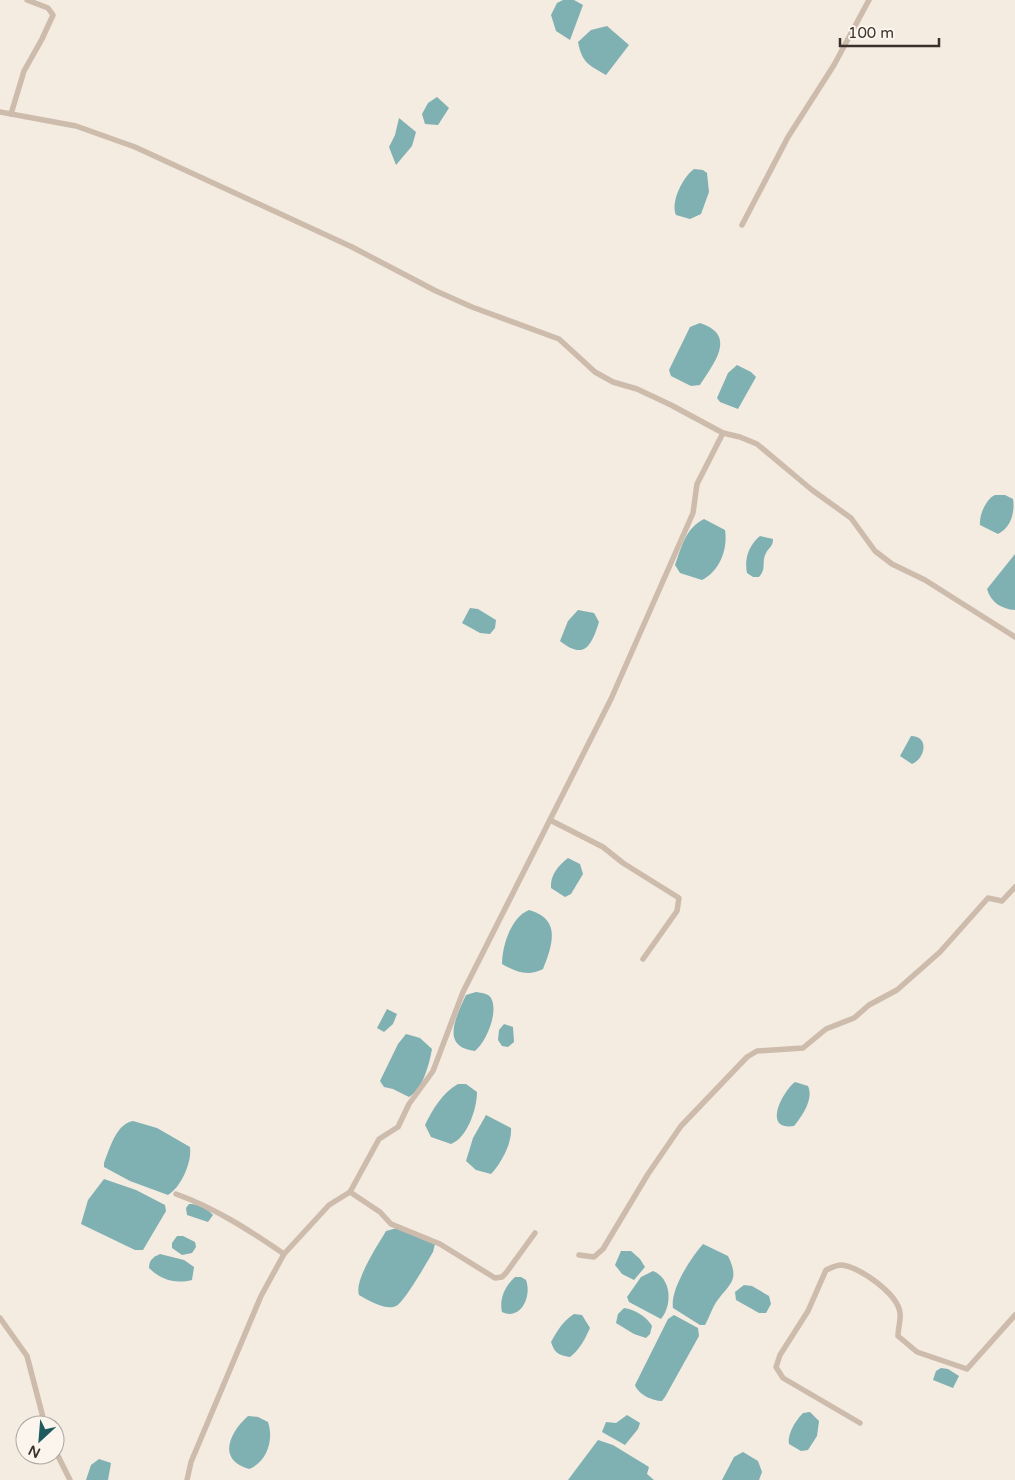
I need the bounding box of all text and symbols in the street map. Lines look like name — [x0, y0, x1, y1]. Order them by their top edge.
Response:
scale bar — [840, 15, 939, 47]
text: 100 m — [848, 24, 894, 42]
north arrow — [15, 1415, 65, 1465]
text: N — [26, 1441, 43, 1461]

